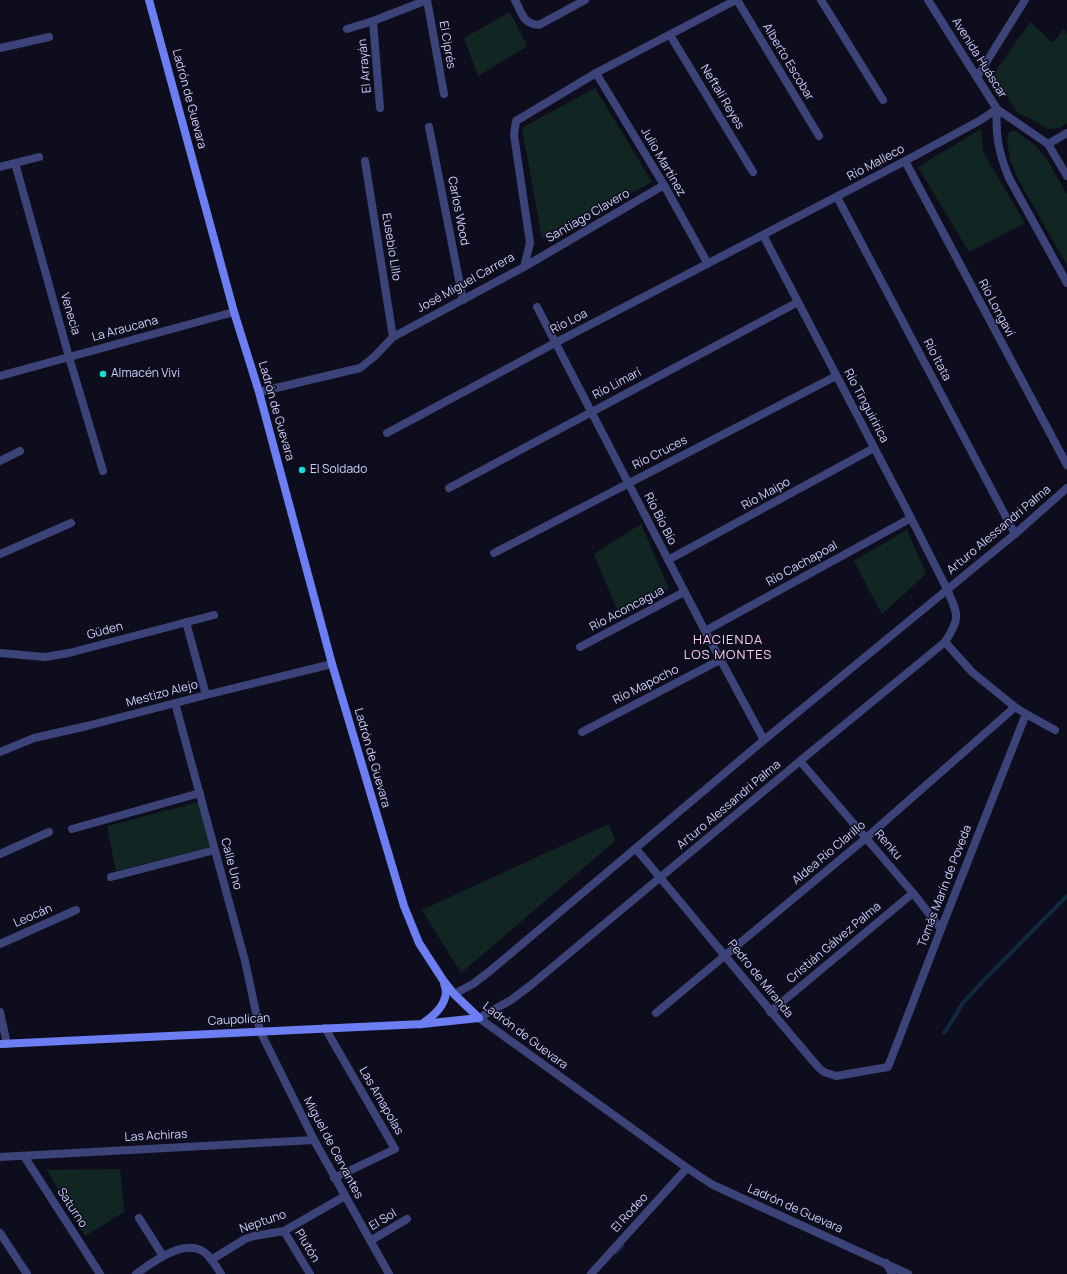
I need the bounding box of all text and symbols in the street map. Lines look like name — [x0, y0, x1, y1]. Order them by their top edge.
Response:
street label: Avenida Huáscar — [949, 15, 1009, 101]
street label: El Ciprés — [436, 20, 458, 70]
street label: Alberto Escobar — [759, 21, 817, 103]
street label: El Arrayán — [355, 38, 375, 94]
street label: Ladrón de Guevara — [169, 48, 209, 150]
street label: Neftalí Reyes — [697, 62, 747, 132]
street label: Julio Martínez — [638, 125, 688, 199]
street label: Río Malleco — [845, 142, 907, 184]
street label: Carlos Wood — [444, 175, 472, 247]
street label: Santiago Clavero — [544, 186, 632, 246]
street label: Eusebio Lillo — [379, 212, 403, 282]
street label: José Miguel Carrera — [415, 250, 517, 316]
street label: Río Longaví — [975, 277, 1017, 339]
street label: Venecia — [57, 291, 83, 337]
street label: Río Loa — [548, 307, 590, 337]
street label: La Araucana — [90, 313, 160, 345]
street label: Río Itata — [920, 336, 954, 384]
street label: Ladrón de Guevara — [255, 360, 297, 462]
street label: Río Limarí — [590, 365, 644, 403]
place label: Almacén Vivi — [111, 367, 180, 381]
street label: Río Tinguiririca — [841, 367, 891, 445]
marker: Almacén Vivi — [98, 369, 108, 379]
street label: Río Cruces — [630, 433, 690, 473]
place label: El Soldado — [310, 463, 367, 477]
marker: El Soldado — [297, 465, 307, 475]
street label: Río Maipo — [739, 475, 793, 513]
street label: Arturo Alessandri Palma — [944, 482, 1054, 578]
street label: Río Bío Bío — [641, 490, 679, 548]
street label: Río Cachapoal — [764, 538, 840, 590]
street label: Río Aconcagua — [587, 583, 667, 635]
street label: Güden — [85, 619, 125, 643]
district label: HACIENDA LOS MONTES — [684, 632, 772, 663]
street label: Río Mapocho — [611, 662, 681, 708]
street label: Mestizo Alejo — [124, 677, 200, 711]
street label: Ladrón de Guevara — [351, 707, 393, 809]
street label: Arturo Alessandri Palma — [674, 757, 784, 853]
street label: Aldea Río Clarillo — [789, 818, 869, 888]
street label: Tomás Marín de Poveda — [915, 823, 975, 949]
street label: Renku — [871, 827, 905, 863]
street label: Calle Uno — [217, 837, 245, 891]
street label: Cristián Gálvez Palma — [784, 899, 884, 987]
street label: Leocán — [12, 901, 54, 931]
street label: Pedro de Miranda — [724, 937, 796, 1021]
street label: Ladrón de Guevara — [480, 999, 570, 1073]
street label: Caupolicán — [207, 1011, 271, 1029]
street label: Las Amapolas — [356, 1065, 406, 1137]
street label: Miguel de Cervantes — [300, 1095, 366, 1201]
street label: Las Achiras — [124, 1127, 188, 1145]
street label: Ladrón de Guevara — [745, 1182, 845, 1236]
street label: Saturno — [54, 1185, 90, 1231]
street label: El Rodeo — [609, 1190, 651, 1236]
street label: El Sol — [367, 1206, 399, 1234]
street label: Neptuno — [238, 1207, 288, 1237]
street label: Plutón — [292, 1227, 322, 1265]

